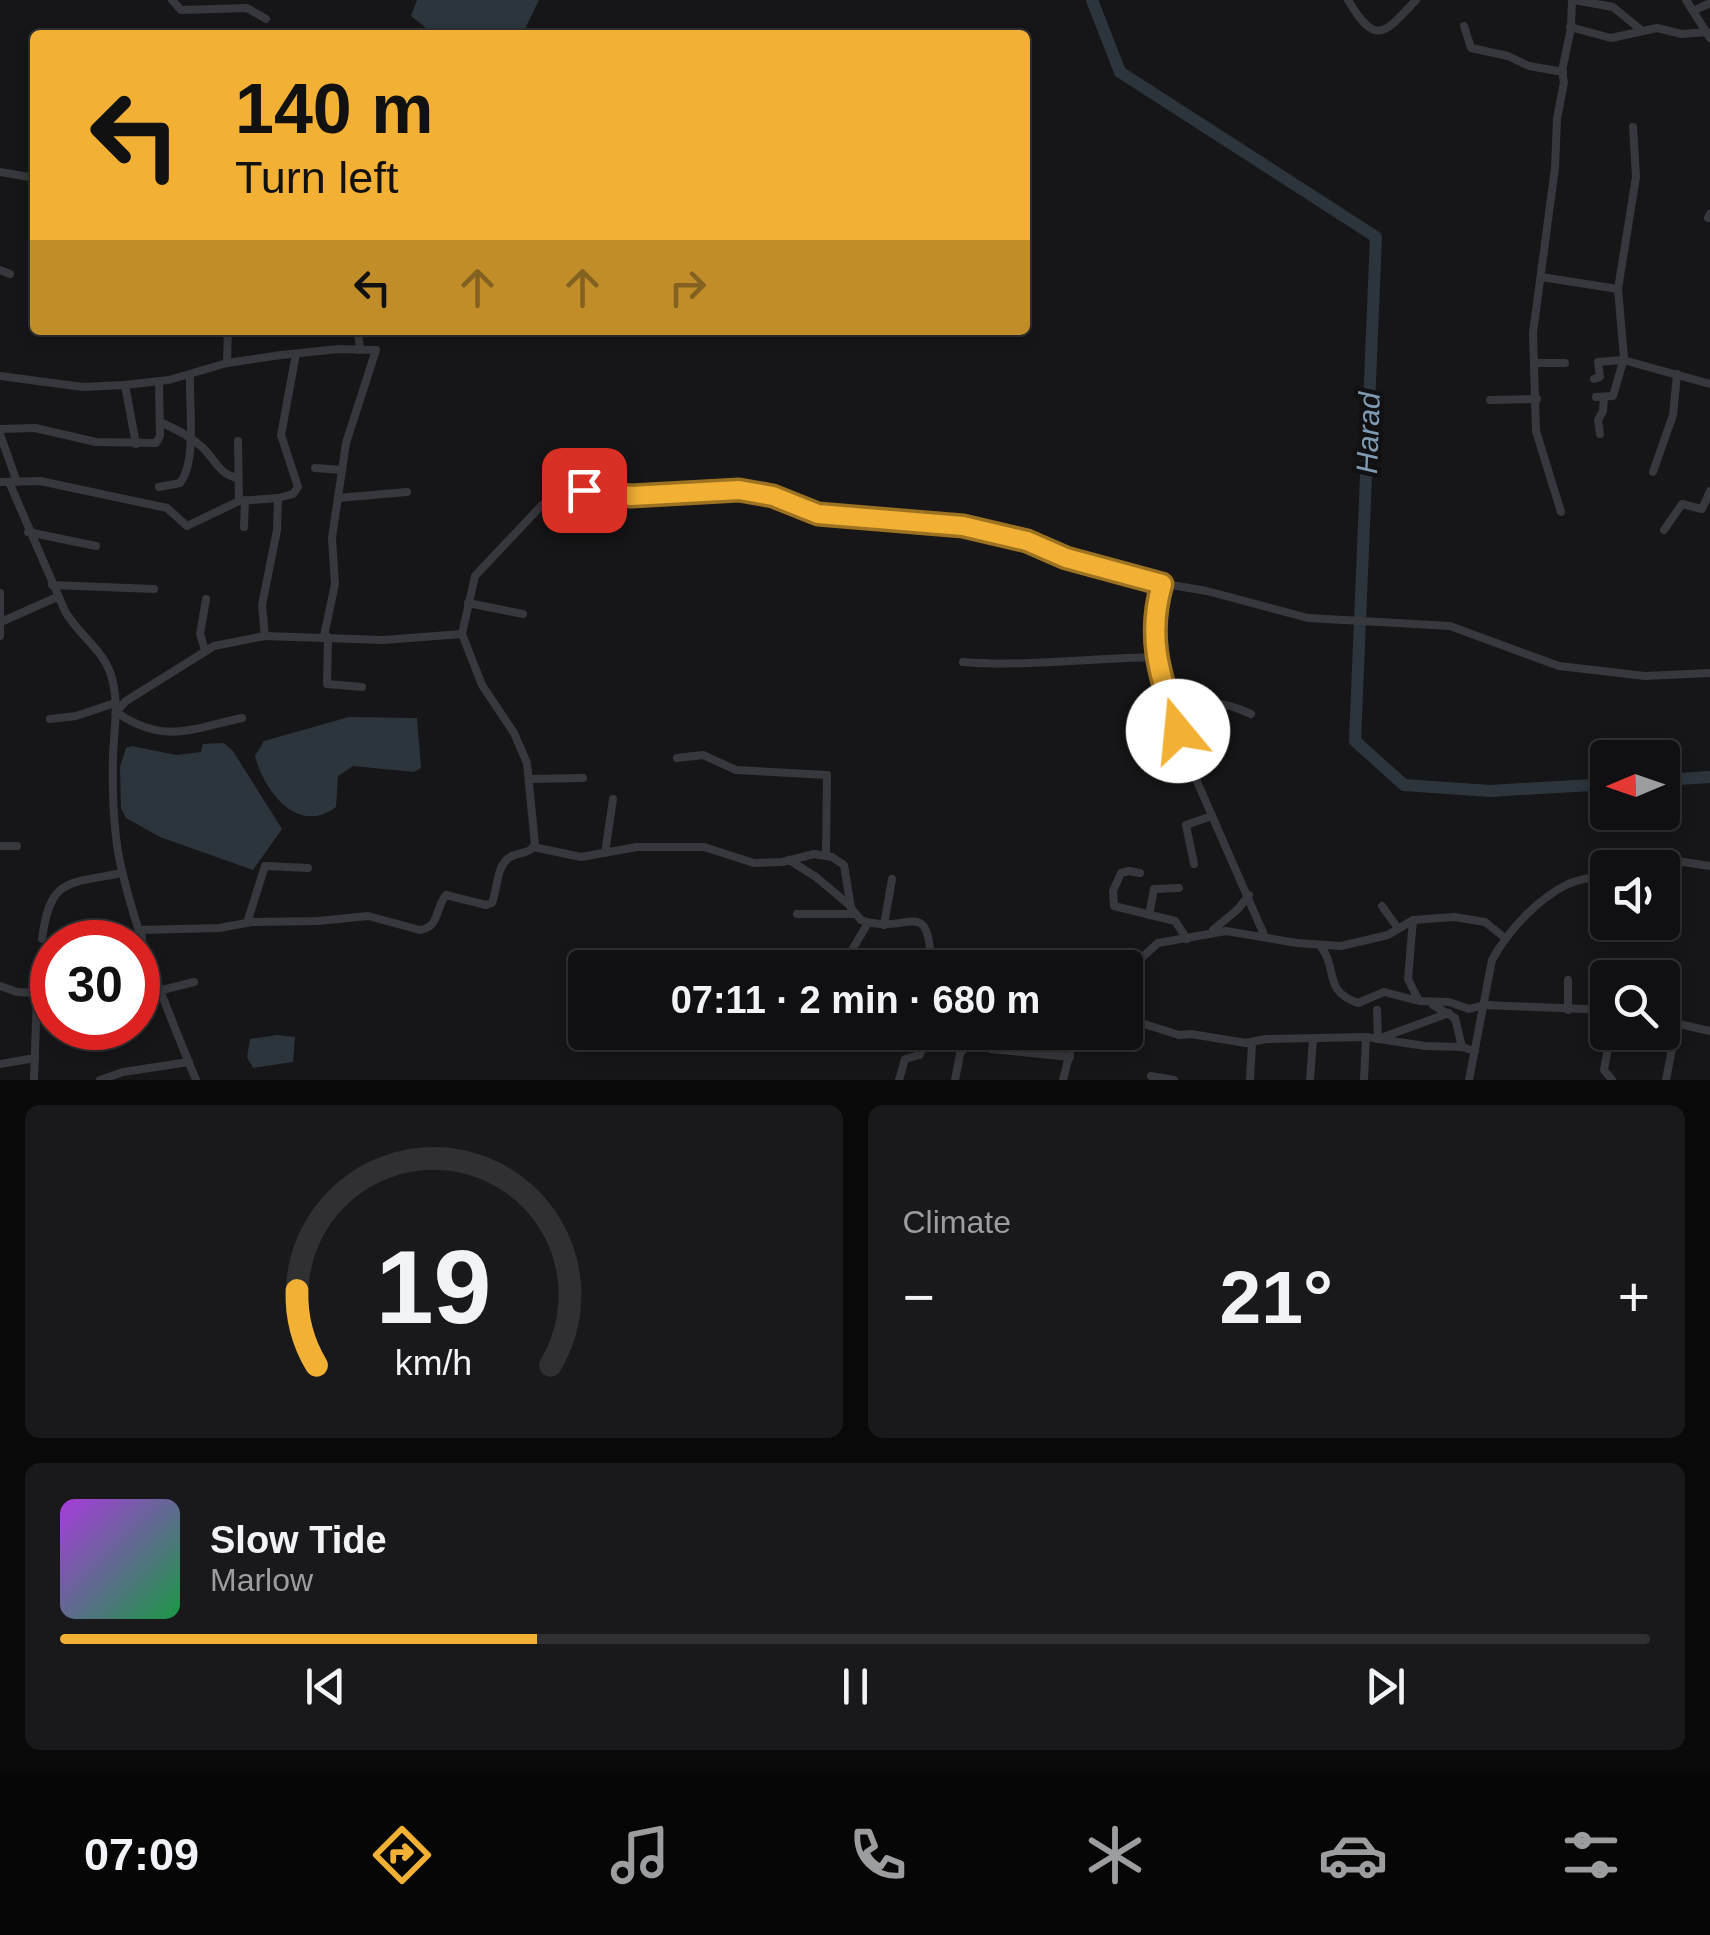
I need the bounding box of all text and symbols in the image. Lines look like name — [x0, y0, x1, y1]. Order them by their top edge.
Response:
icon: left — [70, 70, 200, 200]
text: 140 m — [235, 70, 433, 148]
text: Turn left — [235, 152, 398, 203]
icon: left — [345, 260, 400, 315]
icon: ahead — [450, 260, 505, 315]
icon: ahead — [555, 260, 610, 315]
icon: right — [660, 260, 715, 315]
water label: Harad — [1350, 390, 1386, 474]
pin — [542, 448, 627, 533]
icon: arrive — [557, 463, 612, 518]
position arrow — [1126, 679, 1230, 783]
north arrow — [1590, 740, 1680, 830]
map controls — [1590, 740, 1680, 1050]
button: sound — [1590, 850, 1680, 940]
speed limit sign: 30 — [30, 920, 160, 1050]
button: search — [1590, 960, 1680, 1050]
text: 07:11 · 2 min · 680 m — [671, 979, 1040, 1021]
text: Climate — [903, 1204, 1011, 1240]
text: 19 — [376, 1229, 492, 1345]
text: 21° — [1220, 1255, 1333, 1339]
text: − — [903, 1266, 935, 1328]
text: + — [1618, 1266, 1650, 1328]
text: km/h — [395, 1343, 472, 1383]
text: Slow Tide — [210, 1519, 387, 1561]
text: Marlow — [210, 1562, 313, 1598]
icon: previous — [298, 1659, 353, 1714]
icon: pause — [828, 1659, 883, 1714]
icon: next — [1358, 1659, 1413, 1714]
icon: directions — [367, 1820, 437, 1890]
icon: music — [605, 1820, 675, 1890]
icon: phone — [843, 1820, 913, 1890]
icon: climate — [1080, 1820, 1150, 1890]
icon: car — [1318, 1820, 1388, 1890]
icon: filters — [1556, 1820, 1626, 1890]
text: 07:09 — [84, 1829, 199, 1880]

